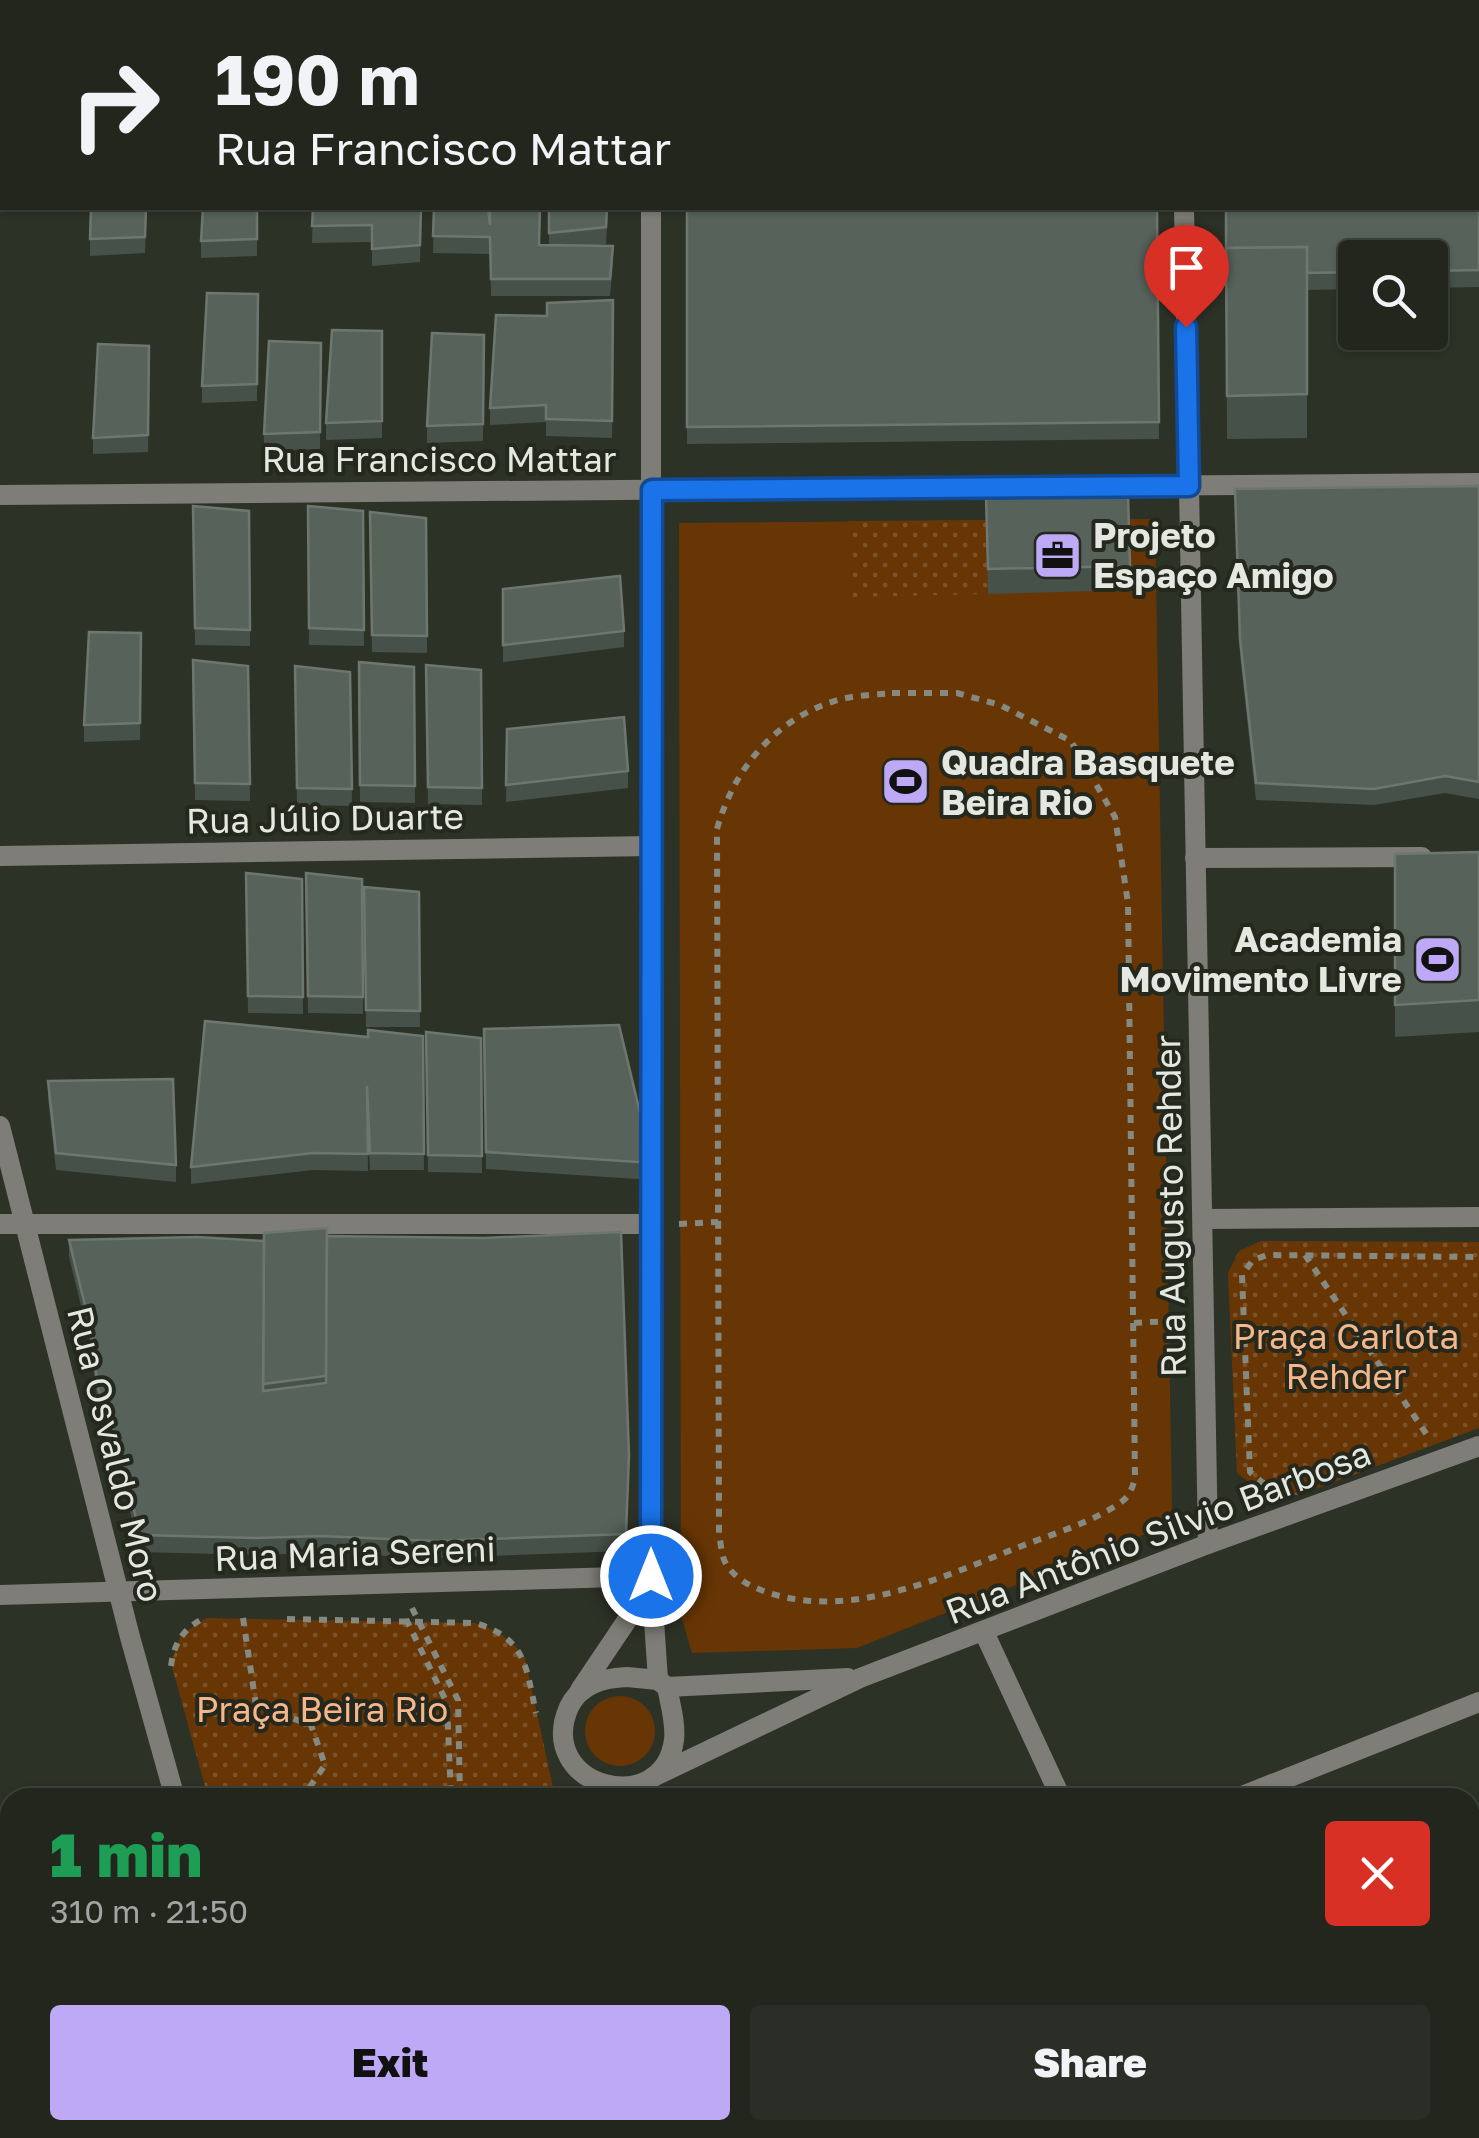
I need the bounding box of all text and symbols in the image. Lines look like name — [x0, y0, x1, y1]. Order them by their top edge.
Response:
text: 190 m — [215, 36, 420, 120]
icon: right — [50, 40, 180, 170]
text: Rua Francisco Mattar — [215, 121, 671, 175]
pin — [1144, 225, 1229, 328]
icon: arrive — [1159, 240, 1214, 295]
map controls — [1338, 240, 1448, 350]
button: search — [1338, 240, 1448, 350]
street label: Rua Francisco Mattar — [262, 438, 616, 480]
place label: Projeto Espaço Amigo — [1093, 514, 1334, 596]
office icon: Projeto Espaço Amigo — [1032, 529, 1084, 581]
place label: Quadra Basquete Beira Rio — [941, 741, 1235, 823]
sports icon: Quadra Basquete Beira Rio — [880, 756, 932, 808]
street label: Rua Júlio Duarte — [186, 795, 464, 841]
place label: Academia Movimento Livre — [1119, 918, 1402, 1000]
sports icon: Academia Movimento Livre — [1411, 933, 1463, 985]
street label: Rua Augusto Rehder — [1146, 1034, 1194, 1378]
street label: Rua Osvaldo Moro — [59, 1302, 173, 1606]
park label: Praça Carlota Rehder — [1233, 1315, 1459, 1397]
street label: Rua Antônio Silvio Barbosa — [940, 1431, 1376, 1633]
position arrow — [599, 1524, 703, 1628]
street label: Rua Maria Sereni — [214, 1527, 496, 1579]
park label: Praça Beira Rio — [196, 1688, 448, 1730]
text: 1 min — [50, 1818, 202, 1890]
button: close — [1325, 1821, 1430, 1926]
text: 310 m · 21:50 — [50, 1892, 248, 1930]
button: Exit — [50, 2005, 730, 2120]
button: Share — [750, 2005, 1430, 2120]

